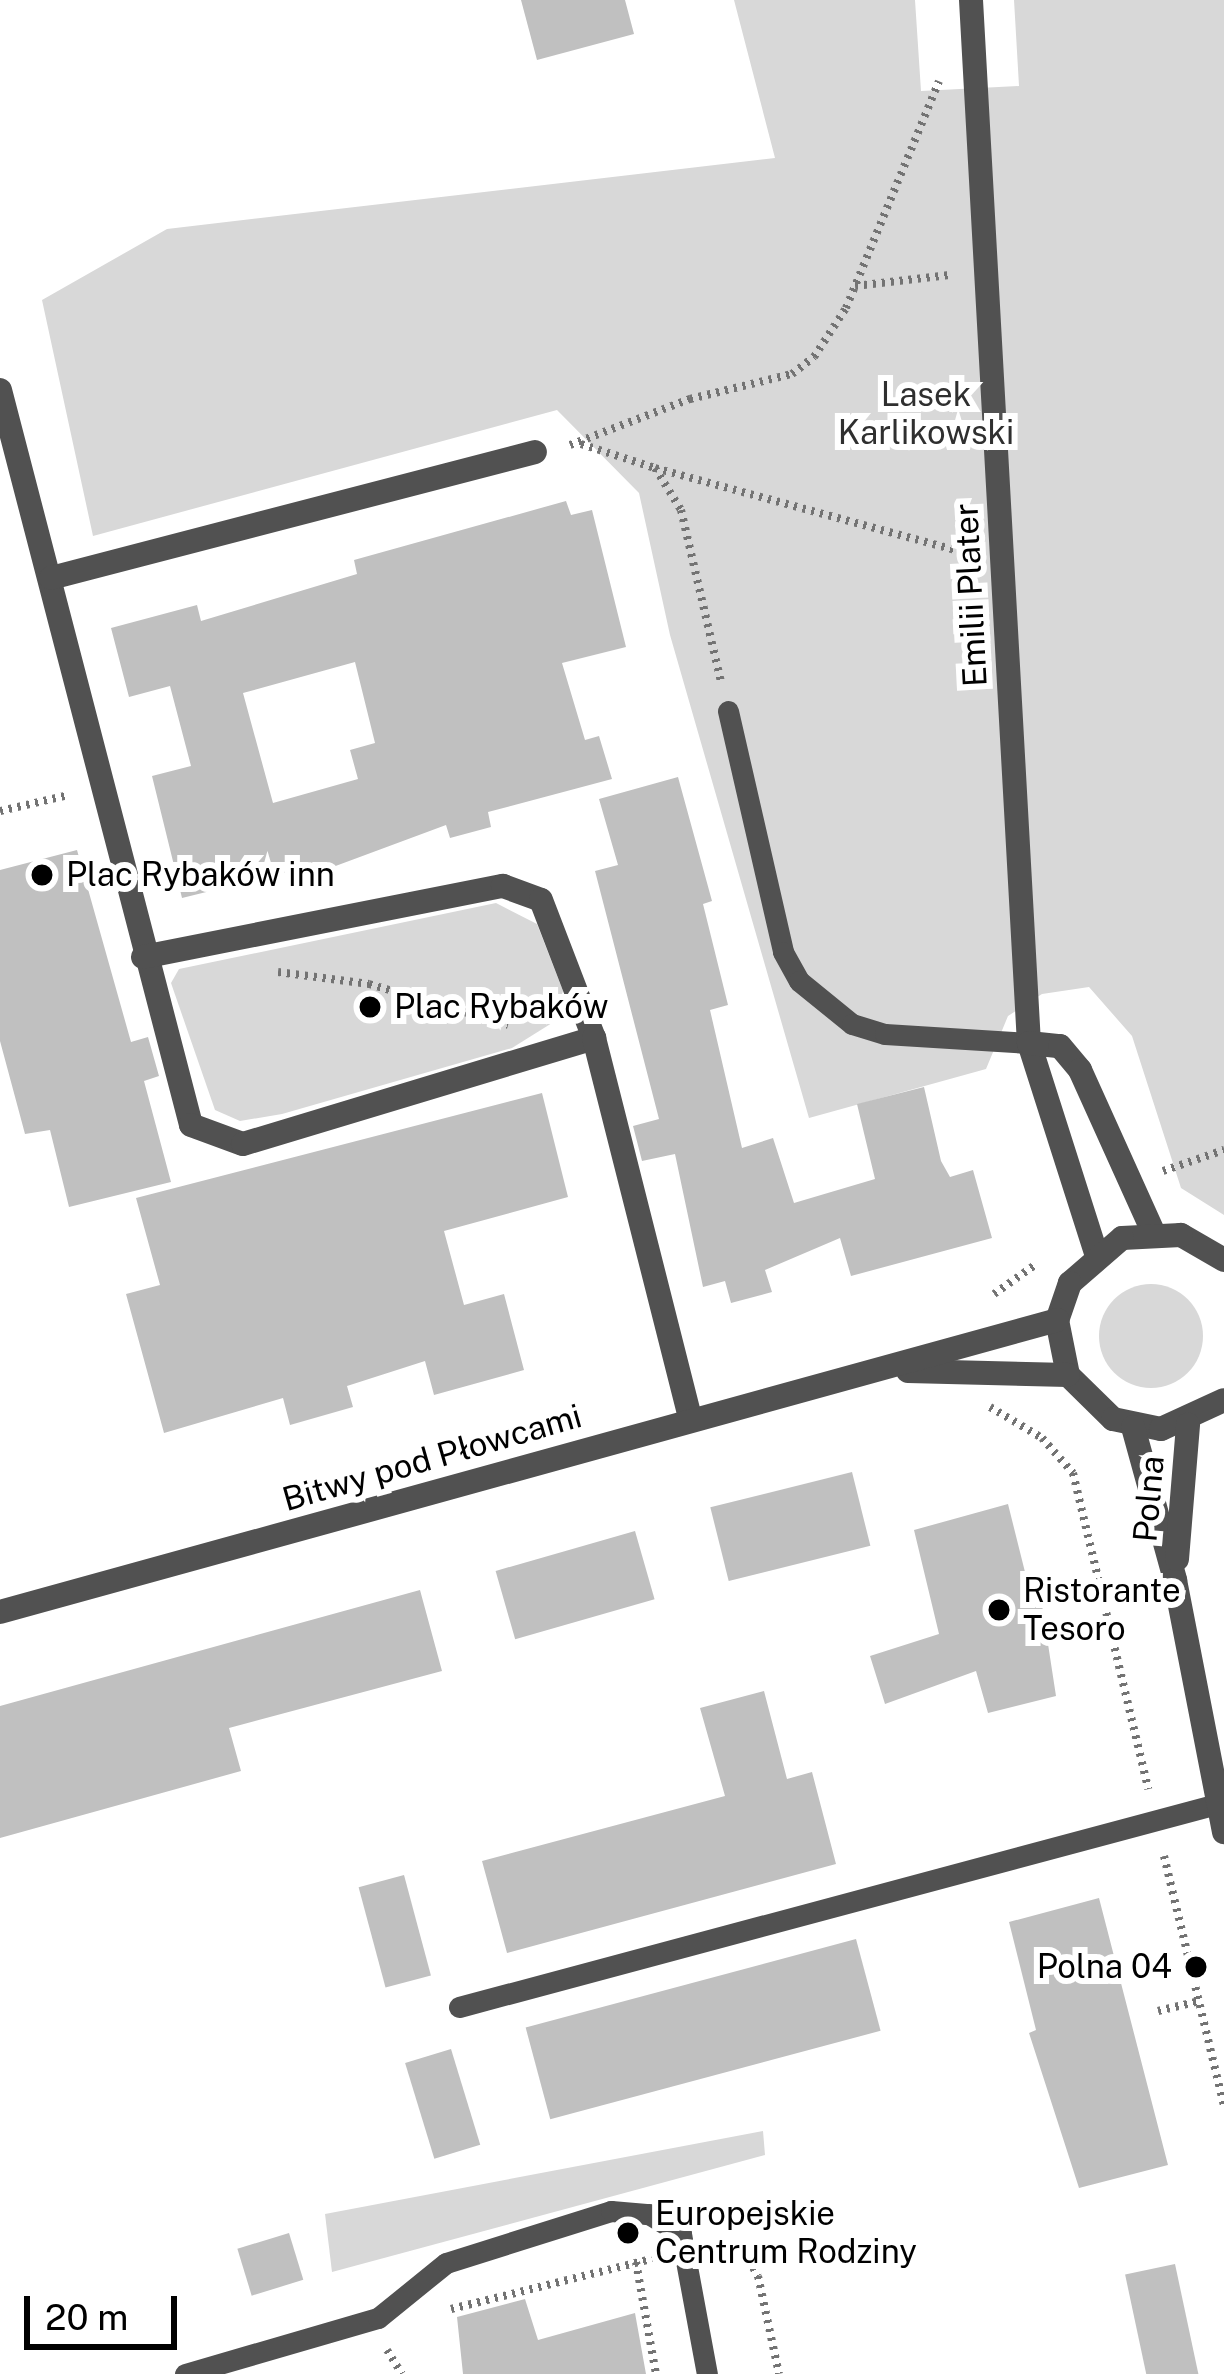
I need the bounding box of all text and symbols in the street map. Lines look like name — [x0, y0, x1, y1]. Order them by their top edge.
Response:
park label: Lasek Karlikowski — [838, 375, 1014, 453]
street label: Emilii Plater — [946, 502, 996, 688]
place label: Plac Rybaków inn — [66, 855, 335, 895]
marker: Plac Rybaków inn — [29, 862, 55, 888]
place label: Plac Rybaków — [394, 987, 609, 1027]
marker: Plac Rybaków — [357, 994, 383, 1020]
street label: Bitwy pod Płowcami — [278, 1396, 586, 1520]
street label: Polna — [1126, 1454, 1172, 1544]
place label: Ristorante Tesoro — [1023, 1571, 1181, 1649]
marker: Ristorante Tesoro — [986, 1597, 1012, 1623]
place label: Polna 04 — [1037, 1947, 1172, 1987]
marker: Polna 04 — [1183, 1954, 1209, 1980]
place label: Europejskie Centrum Rodziny — [655, 2194, 917, 2272]
marker: Europejskie Centrum Rodziny — [612, 2217, 644, 2249]
scale bar — [30, 2272, 183, 2346]
text: 20 m — [45, 2296, 128, 2338]

